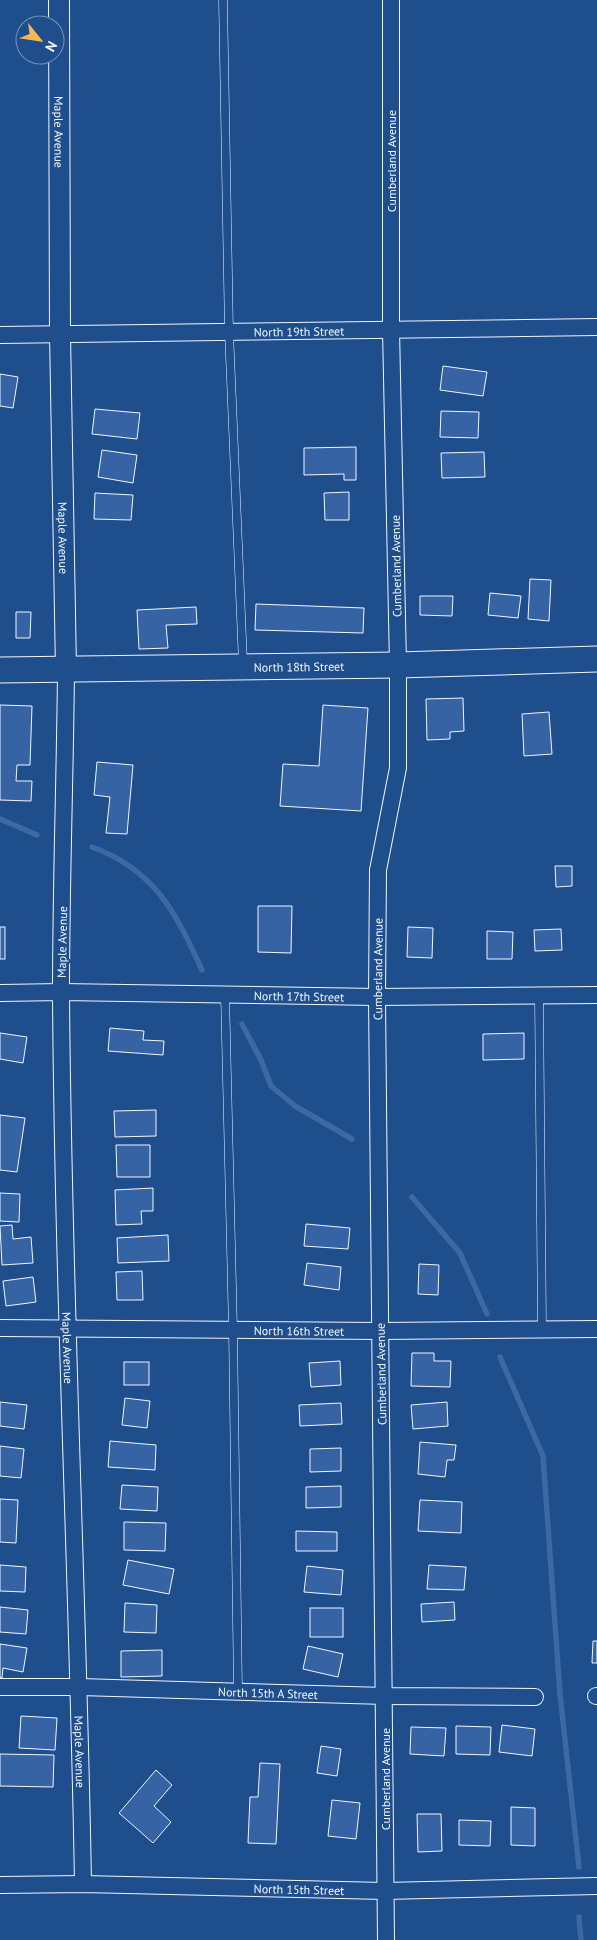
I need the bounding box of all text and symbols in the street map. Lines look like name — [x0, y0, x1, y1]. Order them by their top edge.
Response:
north arrow — [15, 15, 65, 65]
text: N — [41, 38, 61, 55]
street label: Maple Avenue — [52, 96, 67, 168]
street label: Cumberland Avenue — [384, 110, 399, 212]
street label: North 19th Street — [254, 323, 344, 339]
street label: Maple Avenue — [56, 502, 72, 574]
street label: Cumberland Avenue — [388, 515, 404, 617]
street label: North 18th Street — [254, 658, 344, 674]
street label: Maple Avenue — [54, 906, 70, 978]
street label: Cumberland Avenue — [369, 918, 385, 1020]
street label: North 17th Street — [254, 988, 344, 1004]
street label: Maple Avenue — [60, 1312, 77, 1384]
street label: North 16th Street — [254, 1322, 344, 1338]
street label: Cumberland Avenue — [373, 1323, 389, 1425]
street label: North 15th A Street — [218, 1684, 318, 1702]
street label: Maple Avenue — [72, 1716, 89, 1788]
street label: Cumberland Avenue — [378, 1728, 393, 1830]
street label: North 15th Street — [254, 1880, 344, 1898]

